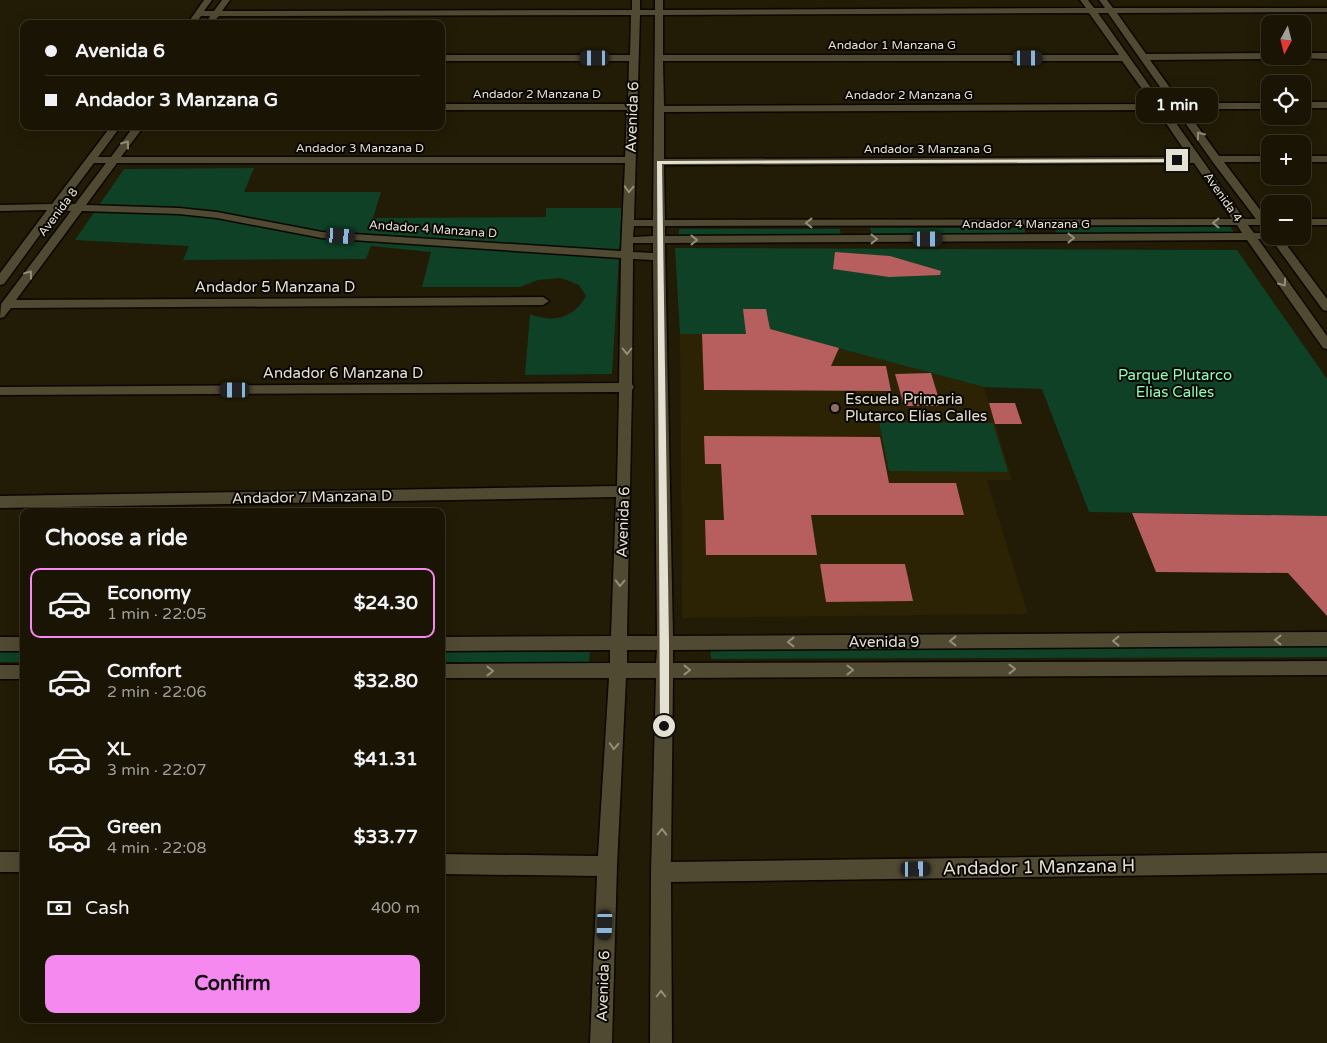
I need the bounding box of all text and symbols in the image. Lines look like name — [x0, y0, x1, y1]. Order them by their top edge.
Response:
north arrow — [1261, 15, 1311, 65]
map controls — [1261, 15, 1311, 245]
street label: Andador 1 Manzana G — [828, 38, 956, 52]
text: Avenida 6 — [75, 40, 165, 62]
car — [580, 51, 610, 66]
car — [1013, 51, 1043, 66]
button: locate — [1261, 75, 1311, 125]
street label: Avenida 6 — [622, 81, 642, 153]
street label: Andador 2 Manzana D — [473, 87, 601, 101]
street label: Andador 2 Manzana G — [845, 88, 973, 102]
callout: 1 min — [1136, 88, 1218, 122]
text: Andador 3 Manzana G — [75, 89, 278, 111]
text: 1 min — [1156, 95, 1198, 115]
one-way arrow — [1197, 131, 1206, 141]
button: + — [1261, 135, 1311, 185]
one-way arrow — [120, 140, 129, 150]
street label: Andador 3 Manzana D — [296, 141, 424, 155]
street label: Andador 3 Manzana G — [864, 142, 992, 156]
route end — [1166, 149, 1188, 171]
street label: Avenida 4 — [1201, 170, 1245, 225]
street label: Avenida 8 — [35, 185, 81, 239]
one-way arrow — [624, 185, 635, 193]
button: − — [1261, 195, 1311, 245]
street label: Andador 4 Manzana G — [962, 217, 1090, 231]
street label: Andador 4 Manzana D — [369, 218, 497, 240]
one-way arrow — [804, 218, 812, 228]
one-way arrow — [1212, 218, 1220, 228]
car — [325, 227, 356, 245]
car — [913, 232, 943, 247]
one-way arrow — [1068, 233, 1076, 243]
one-way arrow — [870, 234, 878, 244]
one-way arrow — [690, 235, 698, 245]
one-way arrow — [23, 270, 32, 280]
one-way arrow — [1277, 277, 1286, 287]
street label: Andador 5 Manzana D — [195, 278, 355, 296]
one-way arrow — [622, 348, 632, 355]
street label: Andador 6 Manzana D — [263, 364, 423, 382]
park label: Parque Plutarco Elias Calles — [1118, 366, 1232, 401]
car — [220, 383, 250, 398]
place label: Escuela Primaria Plutarco Elías Calles — [845, 390, 987, 425]
marker: Escuela Primaria Plutarco Elías Calles — [829, 402, 841, 414]
street label: Avenida 6 — [613, 486, 633, 558]
street label: Andador 7 Manzana D — [232, 487, 392, 507]
text: Choose a ride — [45, 525, 188, 551]
one-way arrow — [615, 580, 626, 588]
icon: car — [47, 581, 92, 626]
text: Economy — [107, 582, 191, 604]
text: $24.30 — [354, 592, 418, 614]
text: 1 min · 22:05 — [107, 604, 206, 624]
street label: Avenida 9 — [848, 633, 920, 651]
one-way arrow — [1274, 635, 1282, 645]
one-way arrow — [949, 636, 957, 647]
one-way arrow — [1112, 636, 1120, 646]
one-way arrow — [787, 637, 794, 647]
icon: car — [47, 659, 92, 704]
text: Comfort — [107, 660, 181, 682]
one-way arrow — [1009, 664, 1017, 674]
one-way arrow — [684, 665, 692, 675]
one-way arrow — [846, 665, 854, 675]
one-way arrow — [486, 666, 494, 676]
text: $32.80 — [354, 670, 418, 692]
text: 2 min · 22:06 — [107, 682, 206, 702]
route start — [653, 715, 675, 737]
icon: car — [47, 737, 92, 782]
text: XL — [107, 738, 131, 760]
one-way arrow — [608, 742, 619, 750]
text: $41.31 — [354, 748, 418, 770]
text: 3 min · 22:07 — [107, 760, 206, 780]
icon: car — [47, 815, 92, 860]
text: Green — [107, 816, 161, 838]
text: $33.77 — [354, 826, 418, 848]
one-way arrow — [657, 828, 667, 836]
text: 4 min · 22:08 — [107, 838, 206, 858]
street label: Andador 1 Manzana H — [943, 854, 1135, 880]
car — [900, 861, 931, 877]
icon: cash — [45, 894, 73, 922]
text: Cash — [85, 897, 130, 919]
text: 400 m — [371, 898, 420, 918]
car — [596, 910, 613, 940]
street label: Avenida 6 — [593, 950, 613, 1022]
button: Confirm — [45, 955, 420, 1013]
one-way arrow — [656, 990, 666, 998]

